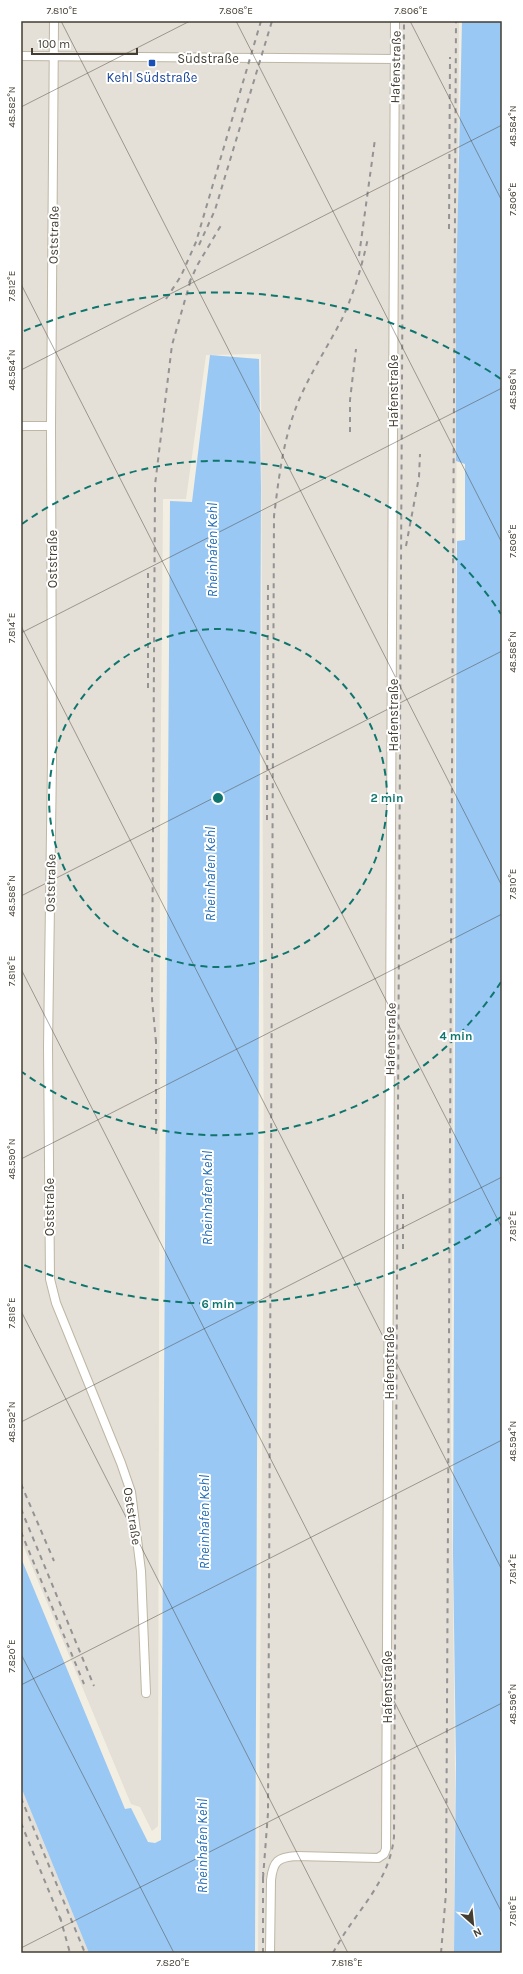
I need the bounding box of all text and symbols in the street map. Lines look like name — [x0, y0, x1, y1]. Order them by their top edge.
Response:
text: 7.810°E — [47, 5, 77, 17]
text: 7.808°E — [219, 5, 253, 17]
text: 7.806°E — [394, 5, 428, 17]
scale bar — [32, 30, 137, 56]
street label: Hafenstraße — [387, 30, 404, 104]
text: 100 m — [38, 37, 70, 51]
street label: Südstraße — [177, 51, 239, 66]
marker: Kehl Südstraße — [147, 58, 157, 68]
place label: Kehl Südstraße — [107, 70, 198, 85]
text: 48.582°N — [6, 86, 18, 128]
text: 48.584°N — [507, 105, 519, 147]
text: 7.806°E — [507, 182, 519, 216]
street label: Oststraße — [45, 205, 62, 264]
text: 7.812°E — [6, 271, 18, 301]
text: 48.584°N — [6, 349, 18, 391]
street label: Hafenstraße — [386, 354, 401, 428]
text: 48.586°N — [507, 368, 519, 410]
water label: Rheinhafen Kehl — [204, 502, 221, 597]
text: 7.808°E — [507, 524, 519, 558]
street label: Oststraße — [45, 530, 60, 588]
text: 7.814°E — [6, 613, 18, 643]
text: 48.588°N — [507, 631, 519, 673]
street label: Hafenstraße — [386, 678, 401, 752]
centre of rings — [211, 791, 225, 805]
text: 2 min — [370, 791, 404, 805]
water label: Rheinhafen Kehl — [202, 826, 219, 921]
street label: Oststraße — [42, 853, 59, 912]
text: 7.810°E — [507, 869, 519, 899]
text: 48.588°N — [6, 875, 18, 917]
text: 7.816°E — [6, 956, 18, 986]
street label: Hafenstraße — [382, 1002, 399, 1076]
text: 4 min — [440, 1029, 472, 1043]
text: 48.590°N — [6, 1138, 18, 1180]
water label: Rheinhafen Kehl — [199, 1150, 216, 1245]
street label: Oststraße — [42, 1178, 57, 1236]
text: 7.812°E — [507, 1211, 519, 1241]
text: 7.818°E — [6, 1297, 18, 1329]
text: 6 min — [201, 1297, 235, 1311]
street label: Hafenstraße — [382, 1326, 397, 1400]
text: 48.592°N — [6, 1401, 18, 1443]
text: 48.594°N — [507, 1421, 519, 1461]
water label: Rheinhafen Kehl — [196, 1474, 213, 1569]
street label: Oststraße — [121, 1486, 145, 1546]
text: 7.814°E — [507, 1554, 519, 1584]
text: 7.820°E — [6, 1639, 18, 1673]
street label: Hafenstraße — [380, 1650, 395, 1724]
text: 48.596°N — [507, 1684, 519, 1724]
water label: Rheinhafen Kehl — [194, 1798, 211, 1893]
text: 7.816°E — [507, 1896, 519, 1926]
north arrow — [453, 1904, 493, 1944]
text: N — [471, 1925, 484, 1940]
text: 7.820°E — [156, 1957, 190, 1969]
text: 7.818°E — [331, 1957, 363, 1969]

